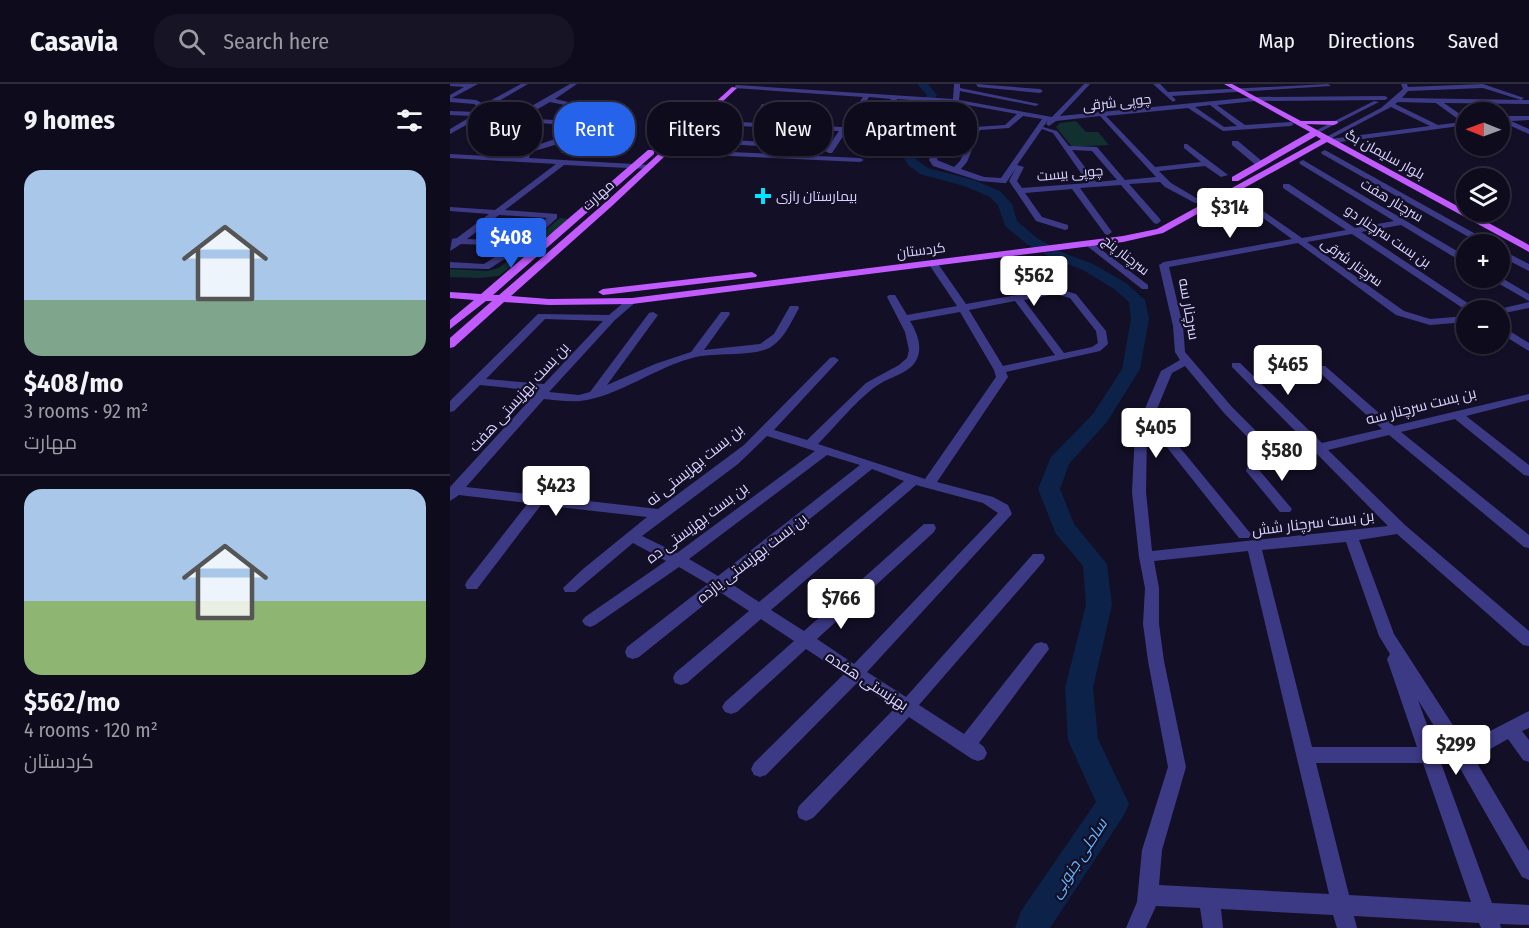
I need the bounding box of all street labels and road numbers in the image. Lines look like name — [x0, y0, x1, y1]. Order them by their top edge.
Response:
street label: چوپی شرقی — [1082, 90, 1152, 116]
street label: بلوار سلیمان بگ — [1342, 126, 1427, 183]
street label: چوپی بیست — [1036, 162, 1104, 186]
street label: سرچنار هفت — [1357, 175, 1426, 227]
street label: مهارت — [579, 177, 618, 214]
street label: بن بست سرچنار دو — [1341, 201, 1434, 272]
street label: سرچنار پنج — [1098, 232, 1153, 280]
street label: سرچنار شرقی — [1317, 234, 1386, 291]
street label: کردستان — [896, 239, 946, 262]
street label: سرچنار سه — [1174, 277, 1203, 341]
street label: بن بست بهزیستی هفت — [465, 339, 574, 456]
street label: بن بست سرچنار سه — [1364, 384, 1478, 429]
street label: بن بست بهزیستی نه — [643, 420, 748, 510]
street label: بن بست بهزیستی ده — [642, 479, 752, 568]
street label: بن بست سرچنار شش — [1251, 507, 1375, 540]
street label: بن بست بهزیستی یازده — [693, 509, 812, 608]
street label: بهزیستی هفده — [822, 648, 912, 715]

